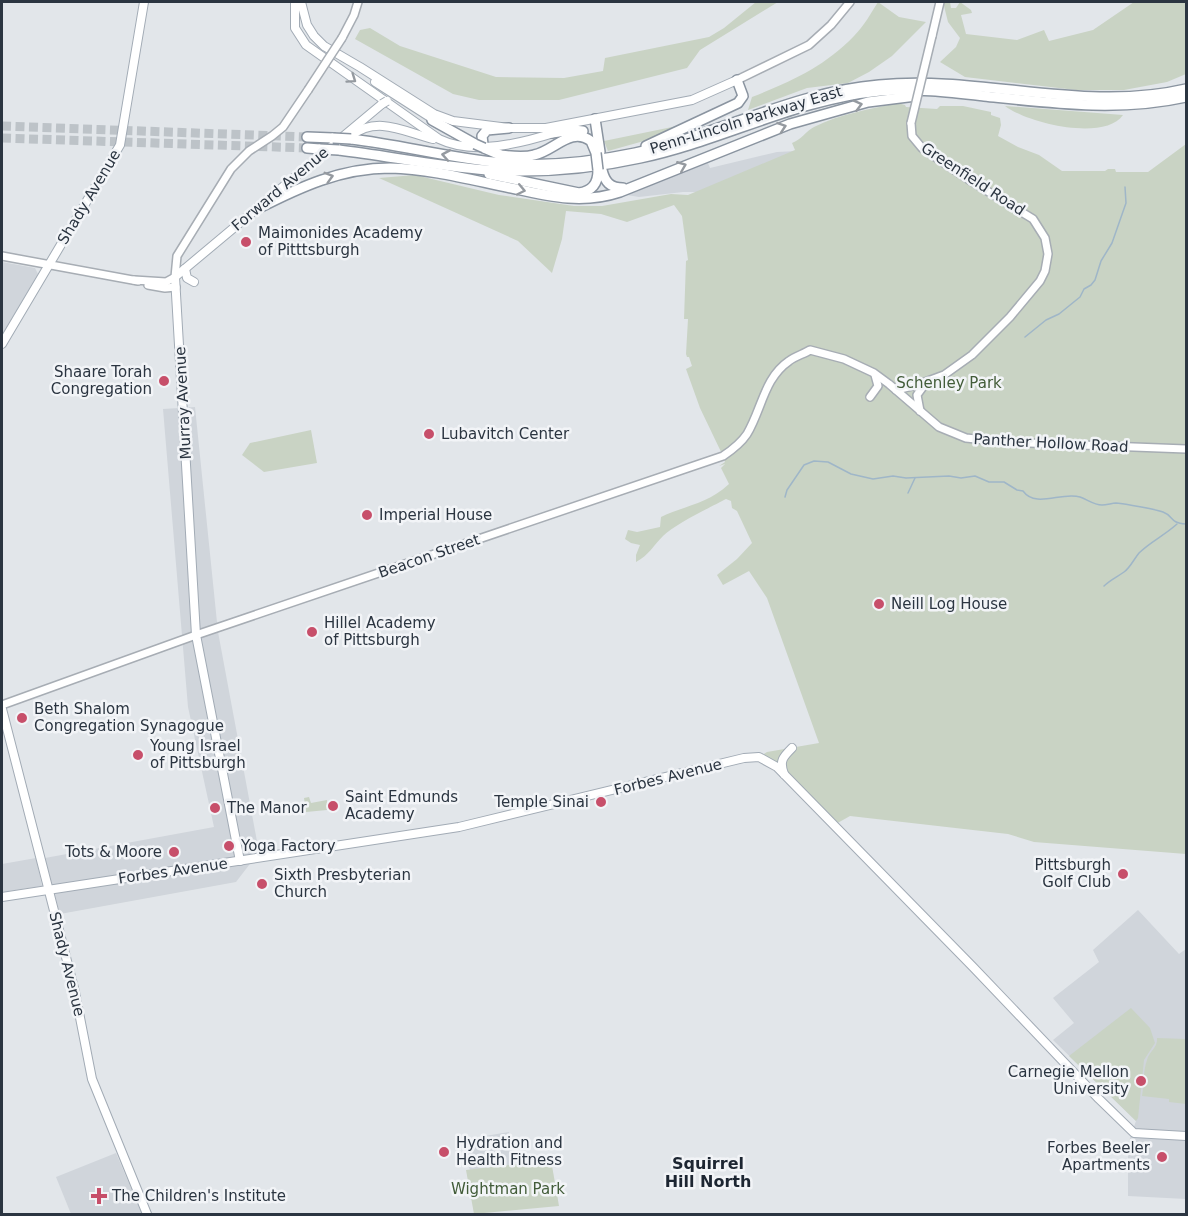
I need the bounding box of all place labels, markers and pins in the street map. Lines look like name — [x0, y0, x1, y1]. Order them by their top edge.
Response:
place label: Maimonides Academy of Pitttsburgh — [258, 224, 423, 259]
marker: Maimonides Academy of Pitttsburgh — [239, 235, 253, 249]
place label: Shaare Torah Congregation — [51, 363, 152, 398]
marker: Shaare Torah Congregation — [157, 374, 171, 388]
place label: Lubavitch Center — [441, 425, 570, 443]
marker: Lubavitch Center — [422, 427, 436, 441]
place label: Imperial House — [379, 506, 492, 524]
marker: Imperial House — [360, 508, 374, 522]
place label: Neill Log House — [891, 595, 1007, 613]
marker: Neill Log House — [872, 597, 886, 611]
place label: Hillel Academy of Pittsburgh — [324, 614, 436, 649]
marker: Hillel Academy of Pittsburgh — [305, 625, 319, 639]
place label: Beth Shalom Congregation Synagogue — [34, 700, 224, 735]
marker: Beth Shalom Congregation Synagogue — [15, 711, 29, 725]
place label: Young Israel of Pittsburgh — [149, 737, 246, 772]
marker: Young Israel of Pittsburgh — [131, 748, 145, 762]
place label: Saint Edmunds Academy — [345, 788, 458, 823]
place label: Temple Sinai — [493, 793, 589, 811]
marker: Temple Sinai — [594, 795, 608, 809]
place label: The Manor — [226, 799, 307, 817]
marker: Saint Edmunds Academy — [326, 799, 340, 813]
marker: The Manor — [208, 801, 222, 815]
place label: Yoga Factory — [240, 837, 336, 855]
marker: Yoga Factory — [222, 839, 236, 853]
place label: Tots & Moore — [64, 843, 162, 861]
marker: Tots & Moore — [167, 845, 181, 859]
place label: Pittsburgh Golf Club — [1035, 856, 1111, 891]
place label: Sixth Presbyterian Church — [274, 866, 411, 901]
marker: Pittsburgh Golf Club — [1116, 867, 1130, 881]
marker: Sixth Presbyterian Church — [255, 877, 269, 891]
place label: Carnegie Mellon University — [1008, 1063, 1129, 1098]
marker: Carnegie Mellon University — [1134, 1074, 1148, 1088]
place label: Hydration and Health Fitness — [456, 1134, 563, 1169]
place label: Forbes Beeler Apartments — [1047, 1139, 1151, 1174]
marker: Hydration and Health Fitness — [437, 1145, 451, 1159]
marker: Forbes Beeler Apartments — [1155, 1150, 1169, 1164]
marker: The Children's Institute — [90, 1187, 108, 1205]
place label: The Children's Institute — [111, 1187, 286, 1205]

